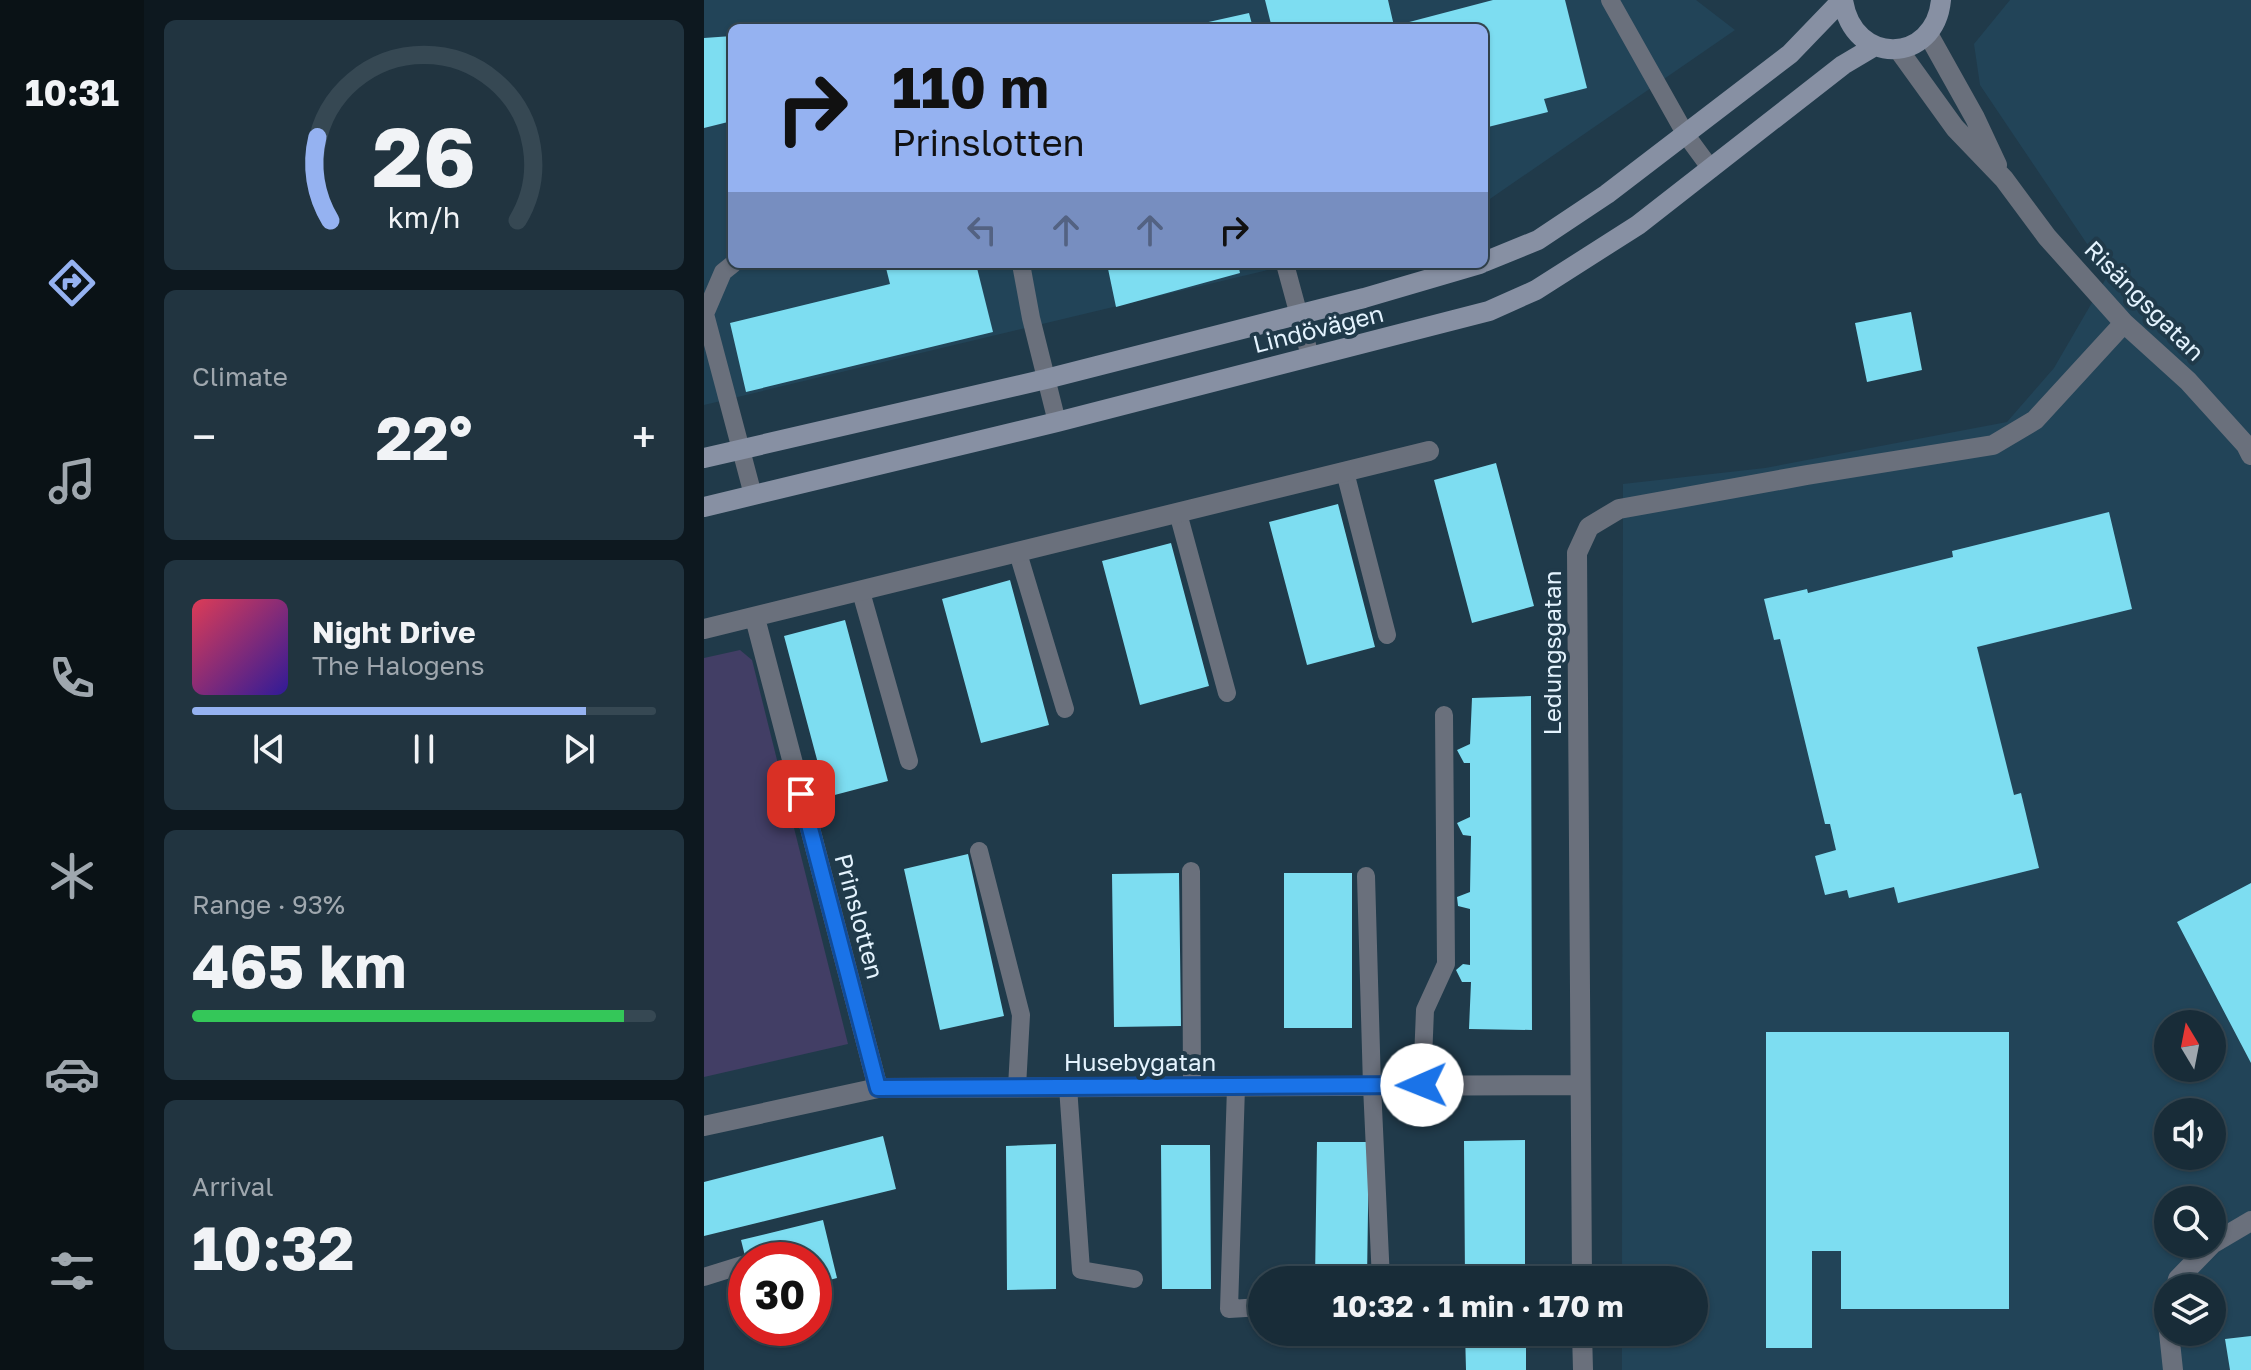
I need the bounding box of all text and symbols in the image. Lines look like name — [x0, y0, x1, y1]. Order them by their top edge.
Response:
text: 110 m — [892, 53, 1049, 120]
icon: right — [760, 56, 864, 160]
text: 10:31 — [25, 71, 119, 114]
text: 26 — [372, 105, 476, 205]
text: Prinslotten — [892, 121, 1085, 164]
text: km/h — [388, 200, 460, 234]
icon: left — [960, 208, 1004, 252]
icon: ahead — [1044, 208, 1088, 252]
icon: ahead — [1128, 208, 1172, 252]
icon: right — [1212, 208, 1256, 252]
street label: Risängsgatan — [2079, 234, 2211, 366]
icon: directions — [44, 255, 100, 311]
street label: Lindövägen — [1250, 298, 1386, 358]
text: Climate — [192, 361, 288, 392]
text: 22° — [376, 401, 472, 473]
text: − — [192, 410, 216, 463]
text: + — [632, 410, 656, 463]
icon: music — [44, 453, 100, 509]
street label: Ledungsgatan — [1537, 571, 1566, 735]
text: Night Drive — [312, 614, 476, 650]
icon: phone — [44, 650, 100, 706]
text: The Halogens — [312, 650, 485, 681]
icon: previous — [247, 727, 291, 771]
icon: pause — [402, 727, 446, 771]
icon: next — [557, 727, 601, 771]
pin — [767, 760, 835, 828]
icon: arrive — [779, 772, 823, 816]
icon: climate — [44, 848, 100, 904]
street label: Prinslotten — [829, 850, 891, 982]
text: Range · 93% — [192, 889, 345, 920]
text: 465 km — [192, 929, 407, 1001]
north arrow — [2154, 1010, 2226, 1082]
map controls — [2154, 1010, 2226, 1346]
position arrow — [1380, 1043, 1464, 1127]
icon: car — [44, 1046, 100, 1102]
street label: Husebygatan — [1064, 1047, 1216, 1076]
button: sound — [2154, 1098, 2226, 1170]
text: Arrival — [192, 1171, 273, 1202]
button: search — [2154, 1186, 2226, 1258]
text: 10:32 — [192, 1211, 354, 1283]
speed limit sign: 30 — [728, 1242, 832, 1346]
icon: filters — [44, 1243, 100, 1299]
button: layers — [2154, 1274, 2226, 1346]
text: 10:32 · 1 min · 170 m — [1333, 1288, 1623, 1324]

